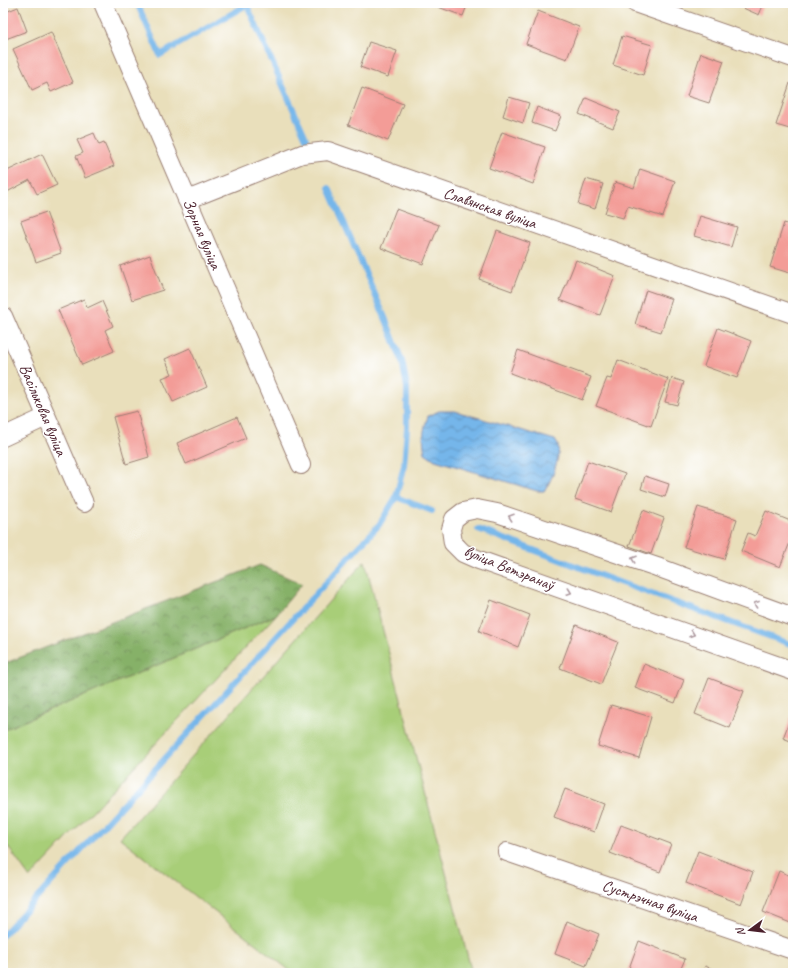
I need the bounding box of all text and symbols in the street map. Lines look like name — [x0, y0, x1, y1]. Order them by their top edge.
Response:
street label: Славянская вуліца — [441, 183, 540, 234]
street label: Зорная вуліца — [178, 196, 226, 273]
street label: Васільковая вуліца — [15, 361, 72, 460]
one-way arrow — [508, 514, 515, 522]
street label: вуліца Ветэранаў — [461, 541, 558, 596]
one-way arrow — [631, 556, 638, 564]
one-way arrow — [566, 587, 573, 595]
one-way arrow — [753, 600, 760, 608]
one-way arrow — [688, 630, 695, 638]
street label: Сустрэчная вуліца — [600, 875, 701, 927]
north arrow — [730, 910, 770, 950]
text: N — [732, 925, 748, 938]

